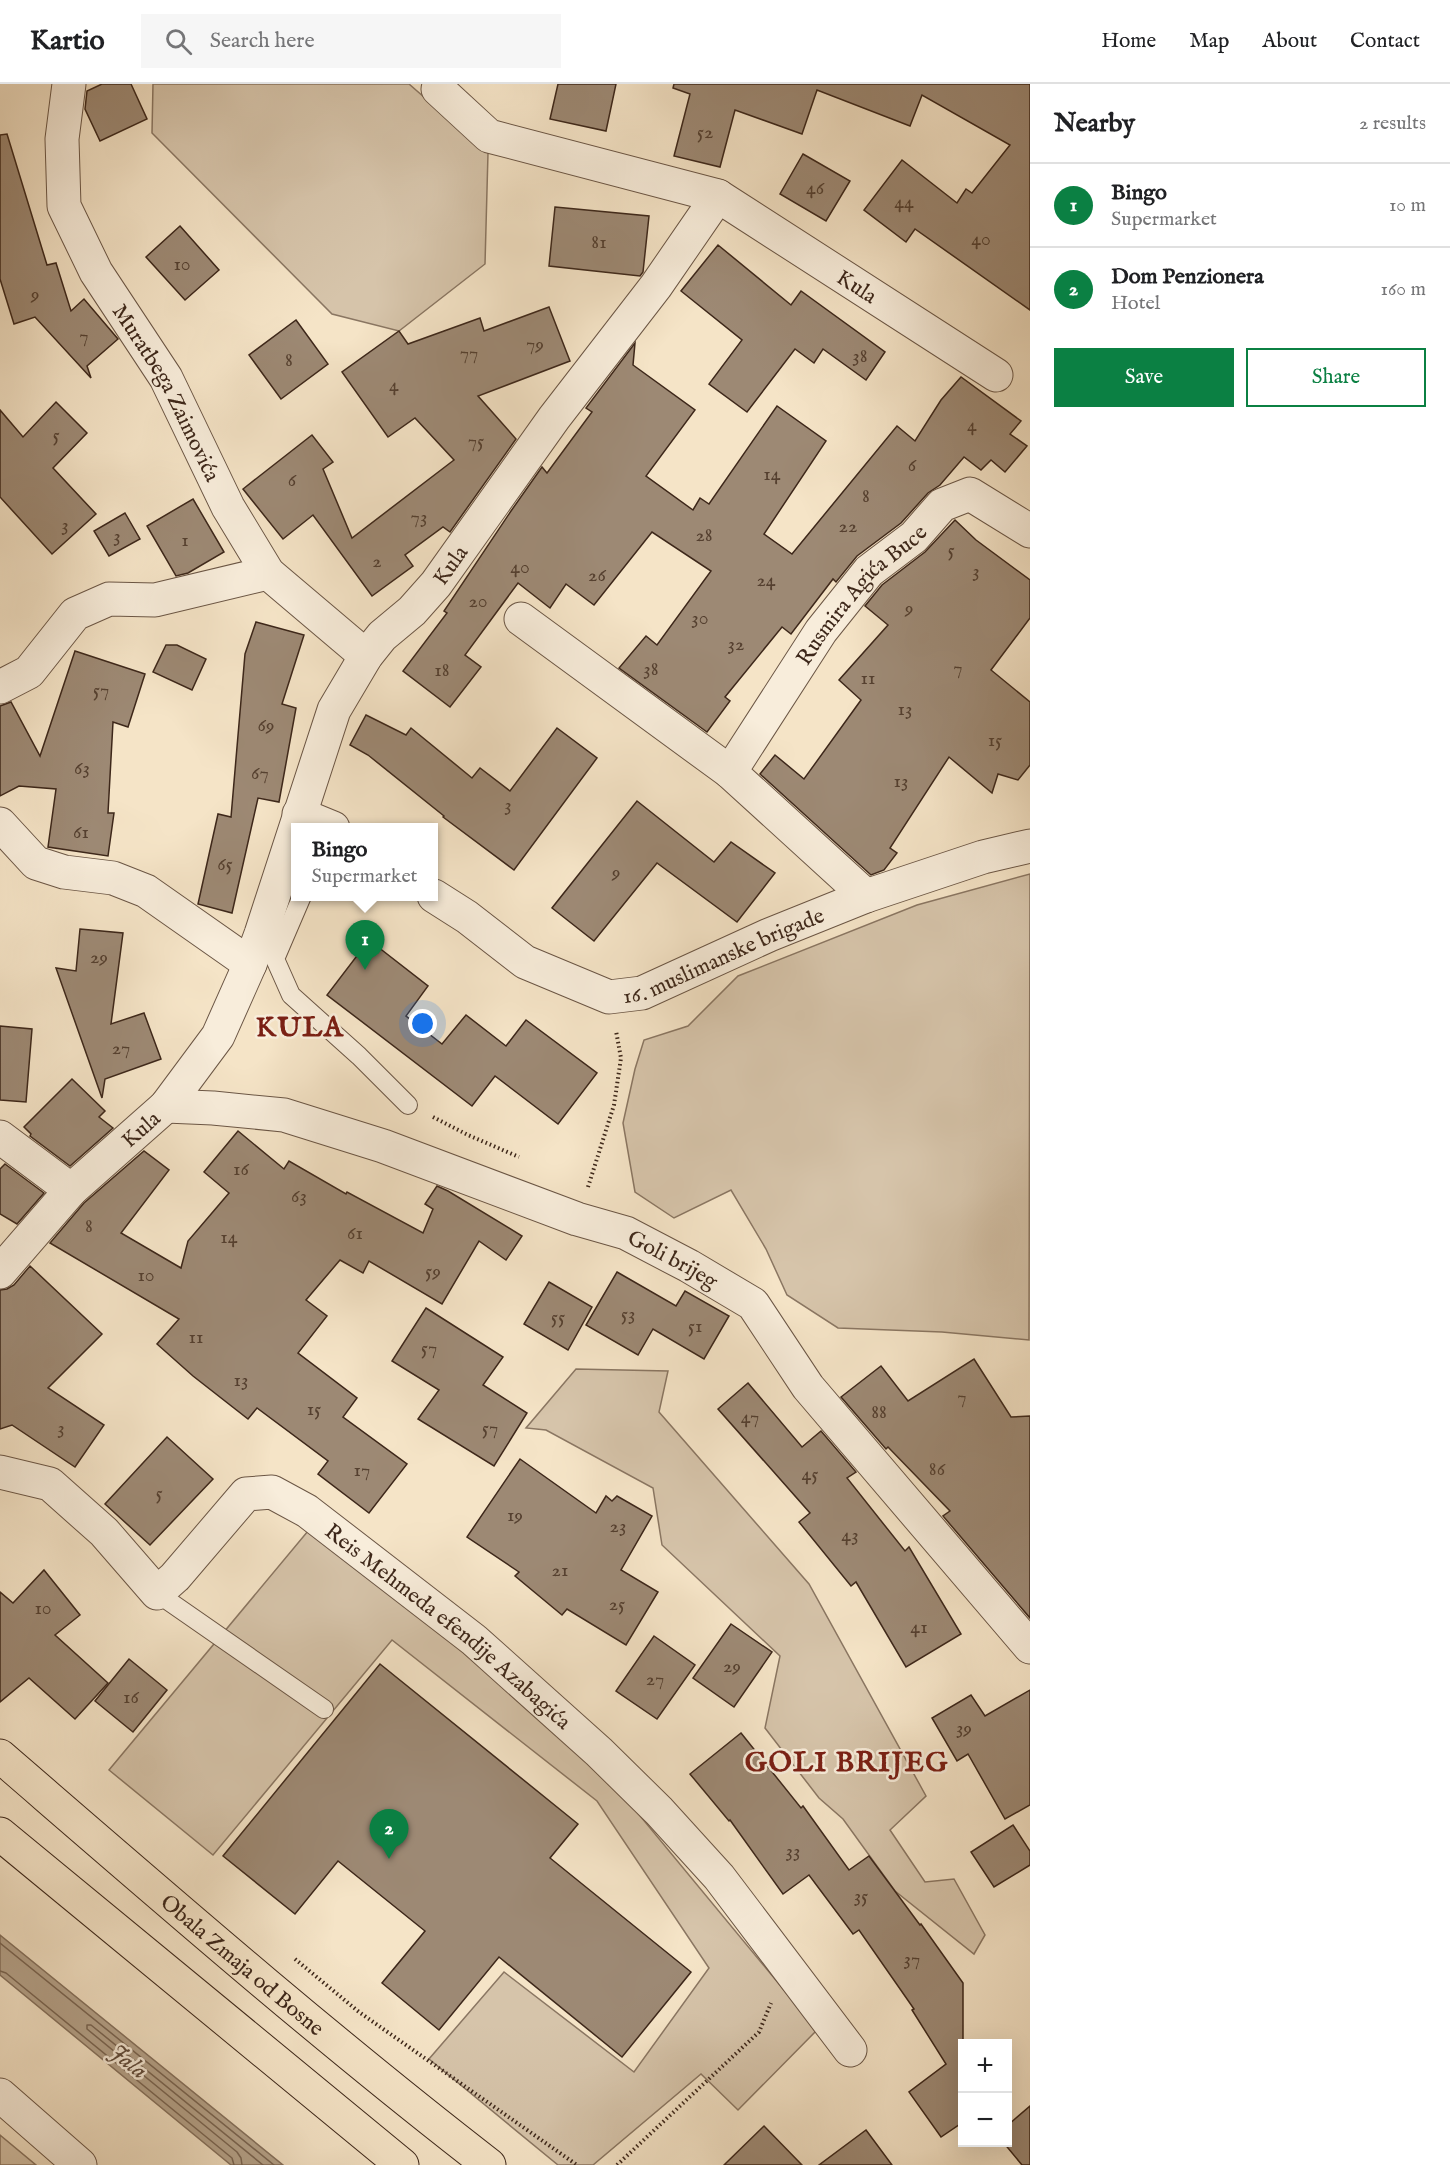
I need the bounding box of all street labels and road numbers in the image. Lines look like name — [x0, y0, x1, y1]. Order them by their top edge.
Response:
street label: Kula — [831, 264, 882, 311]
street label: Muratbega Zaimovića — [105, 299, 226, 487]
street label: Rusmira Agića Buce — [791, 520, 934, 671]
street label: Kula — [428, 540, 475, 591]
street label: 16. muslimanske brigade — [622, 902, 829, 1011]
street label: Kula — [116, 1105, 167, 1155]
street label: Goli brijeg — [622, 1224, 724, 1297]
street label: Reis Mehmeda efendije Azabagića — [319, 1518, 577, 1737]
street label: Obala Zmaja od Bosne — [154, 1889, 329, 2043]

